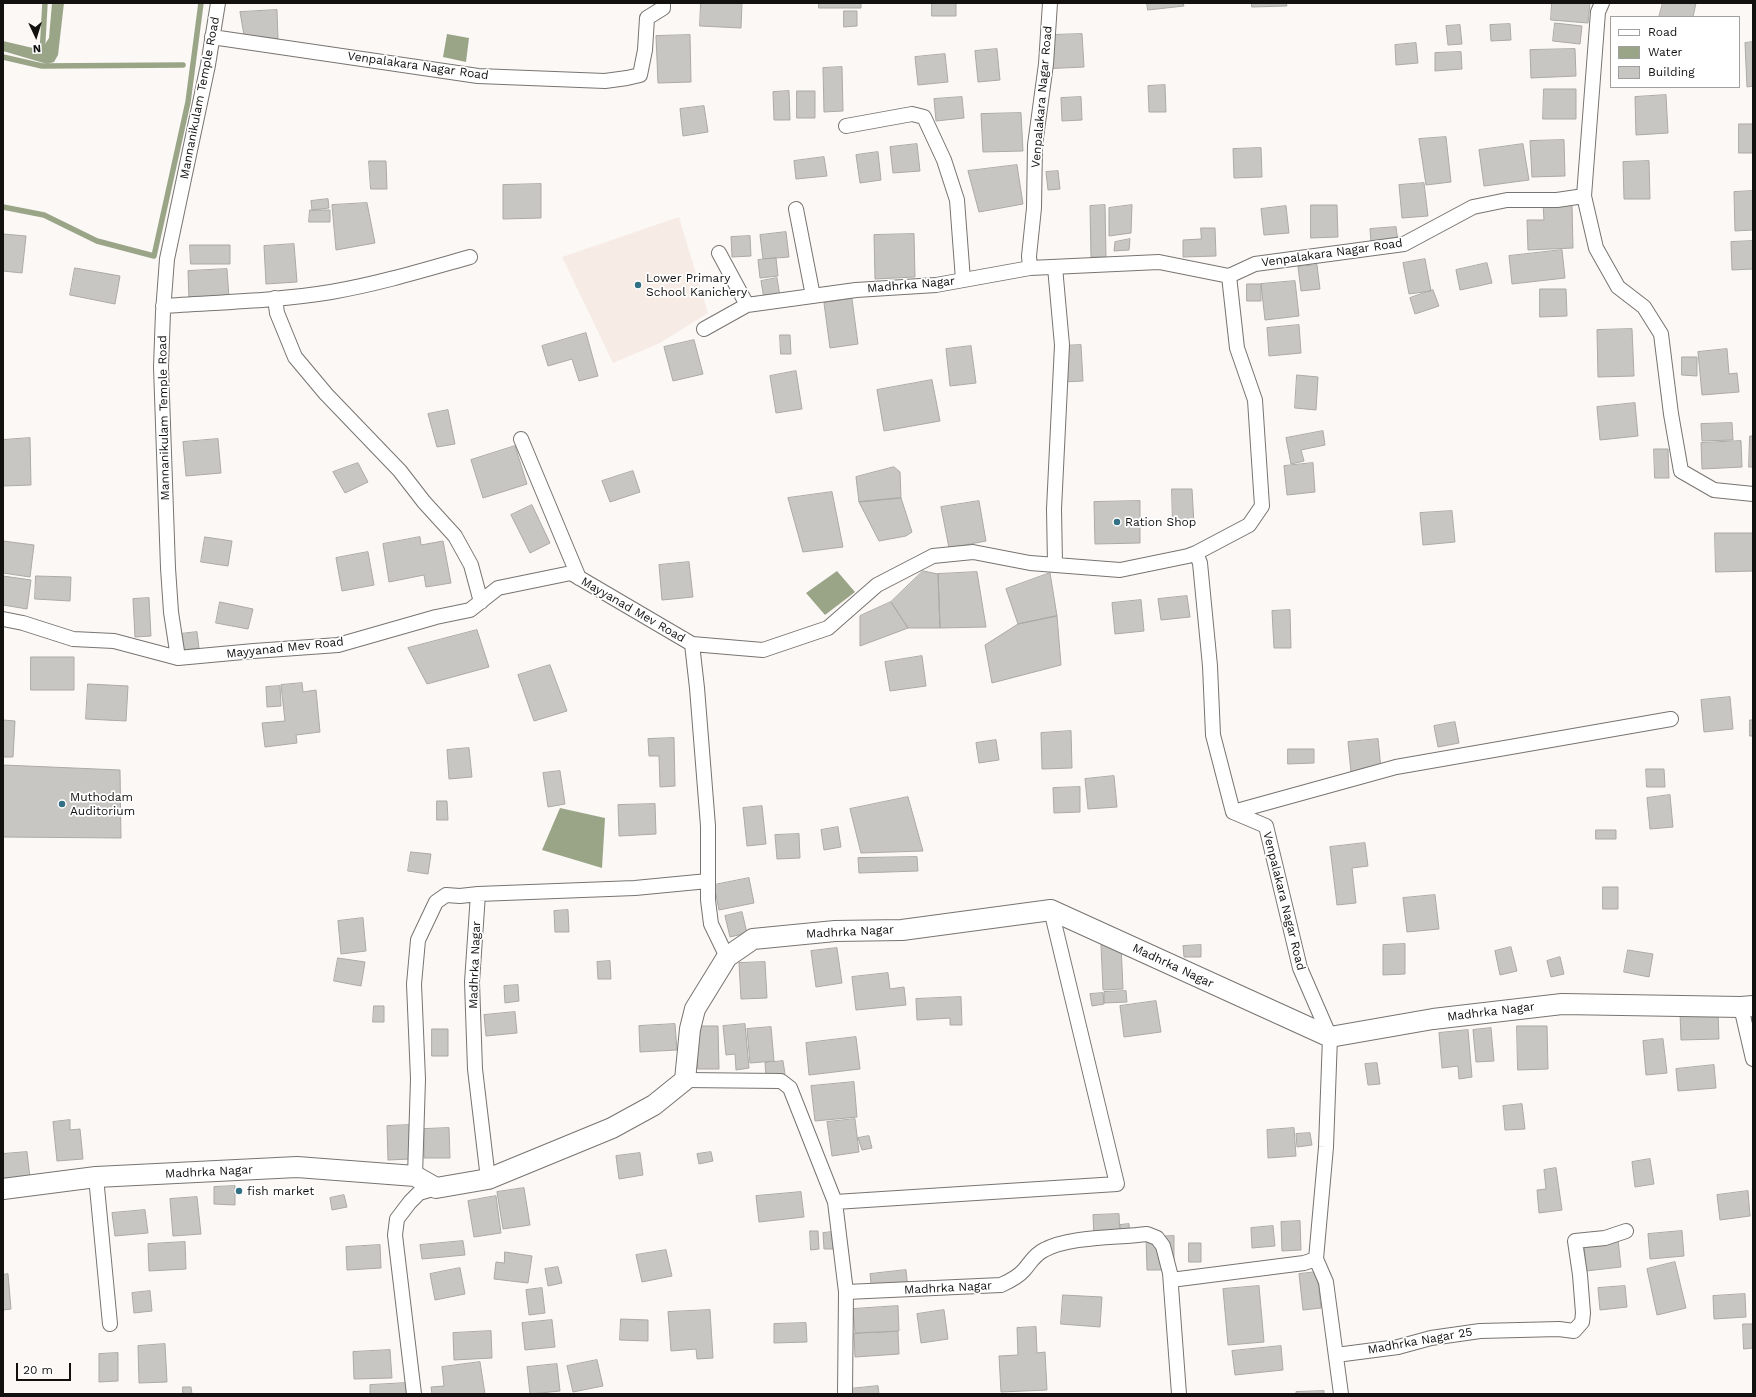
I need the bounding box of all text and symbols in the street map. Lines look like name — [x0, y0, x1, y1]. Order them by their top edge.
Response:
north arrow — [16, 16, 56, 56]
street label: Mannanikulam Temple Road — [177, 16, 223, 180]
legend — [1610, 16, 1740, 88]
street label: Venpalakara Nagar Road — [1029, 25, 1055, 169]
text: Road — [1648, 25, 1677, 39]
text: N — [32, 42, 41, 55]
text: Water — [1648, 45, 1682, 59]
street label: Venpalakara Nagar Road — [346, 49, 490, 83]
text: Building — [1648, 65, 1695, 79]
street label: Venpalakara Nagar Road — [1260, 236, 1404, 270]
place label: Lower Primary School Kanichery — [646, 271, 747, 299]
street label: Madhrka Nagar — [867, 274, 955, 296]
marker: Lower Primary School Kanichery — [633, 280, 643, 290]
street label: Mannanikulam Temple Road — [155, 335, 173, 501]
place label: Ration Shop — [1125, 515, 1196, 529]
marker: Ration Shop — [1112, 517, 1122, 527]
street label: Mayyanad Mev Road — [578, 574, 688, 646]
street label: Mayyanad Mev Road — [226, 635, 344, 661]
place label: Muthodam Auditorium — [70, 790, 135, 818]
marker: Muthodam Auditorium — [57, 799, 67, 809]
street label: Venpalakara Nagar Road — [1260, 830, 1308, 972]
street label: Madhrka Nagar — [466, 921, 484, 1009]
street label: Madhrka Nagar — [806, 923, 894, 941]
street label: Madhrka Nagar — [1130, 941, 1216, 991]
street label: Madhrka Nagar — [1446, 999, 1536, 1025]
street label: Madhrka Nagar — [165, 1163, 253, 1181]
place label: fish market — [247, 1184, 314, 1198]
marker: fish market — [234, 1186, 244, 1196]
street label: Madhrka Nagar — [904, 1279, 992, 1297]
street label: Madhrka Nagar 25 — [1367, 1325, 1473, 1357]
scale bar — [18, 1355, 73, 1381]
text: 20 m — [23, 1363, 53, 1377]

